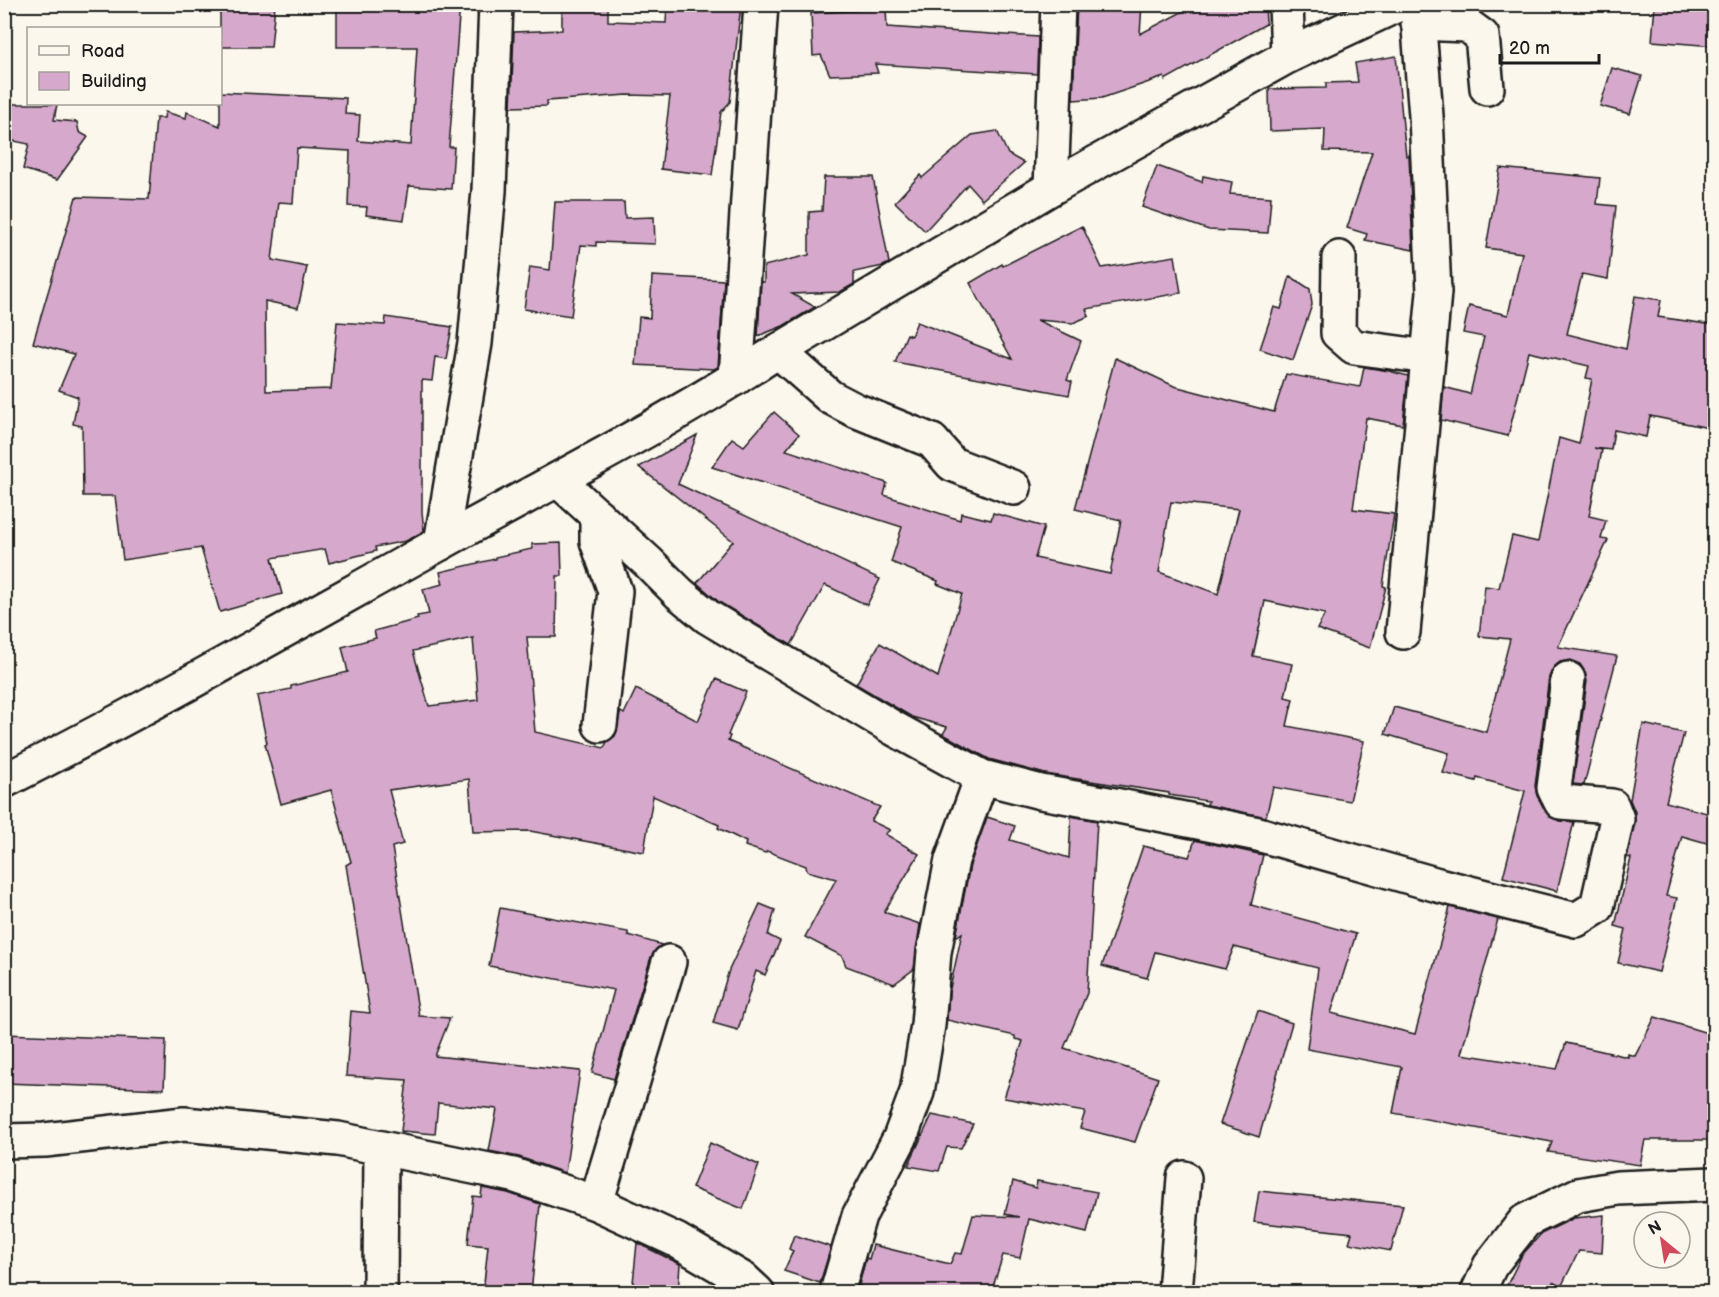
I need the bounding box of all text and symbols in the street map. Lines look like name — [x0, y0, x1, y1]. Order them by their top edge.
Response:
legend — [27, 27, 222, 105]
scale bar — [1500, 27, 1599, 65]
text: 20 m — [1509, 38, 1550, 59]
text: Road — [81, 41, 125, 62]
text: Building — [81, 71, 147, 92]
north arrow — [1632, 1210, 1692, 1270]
text: N — [1645, 1217, 1665, 1240]

